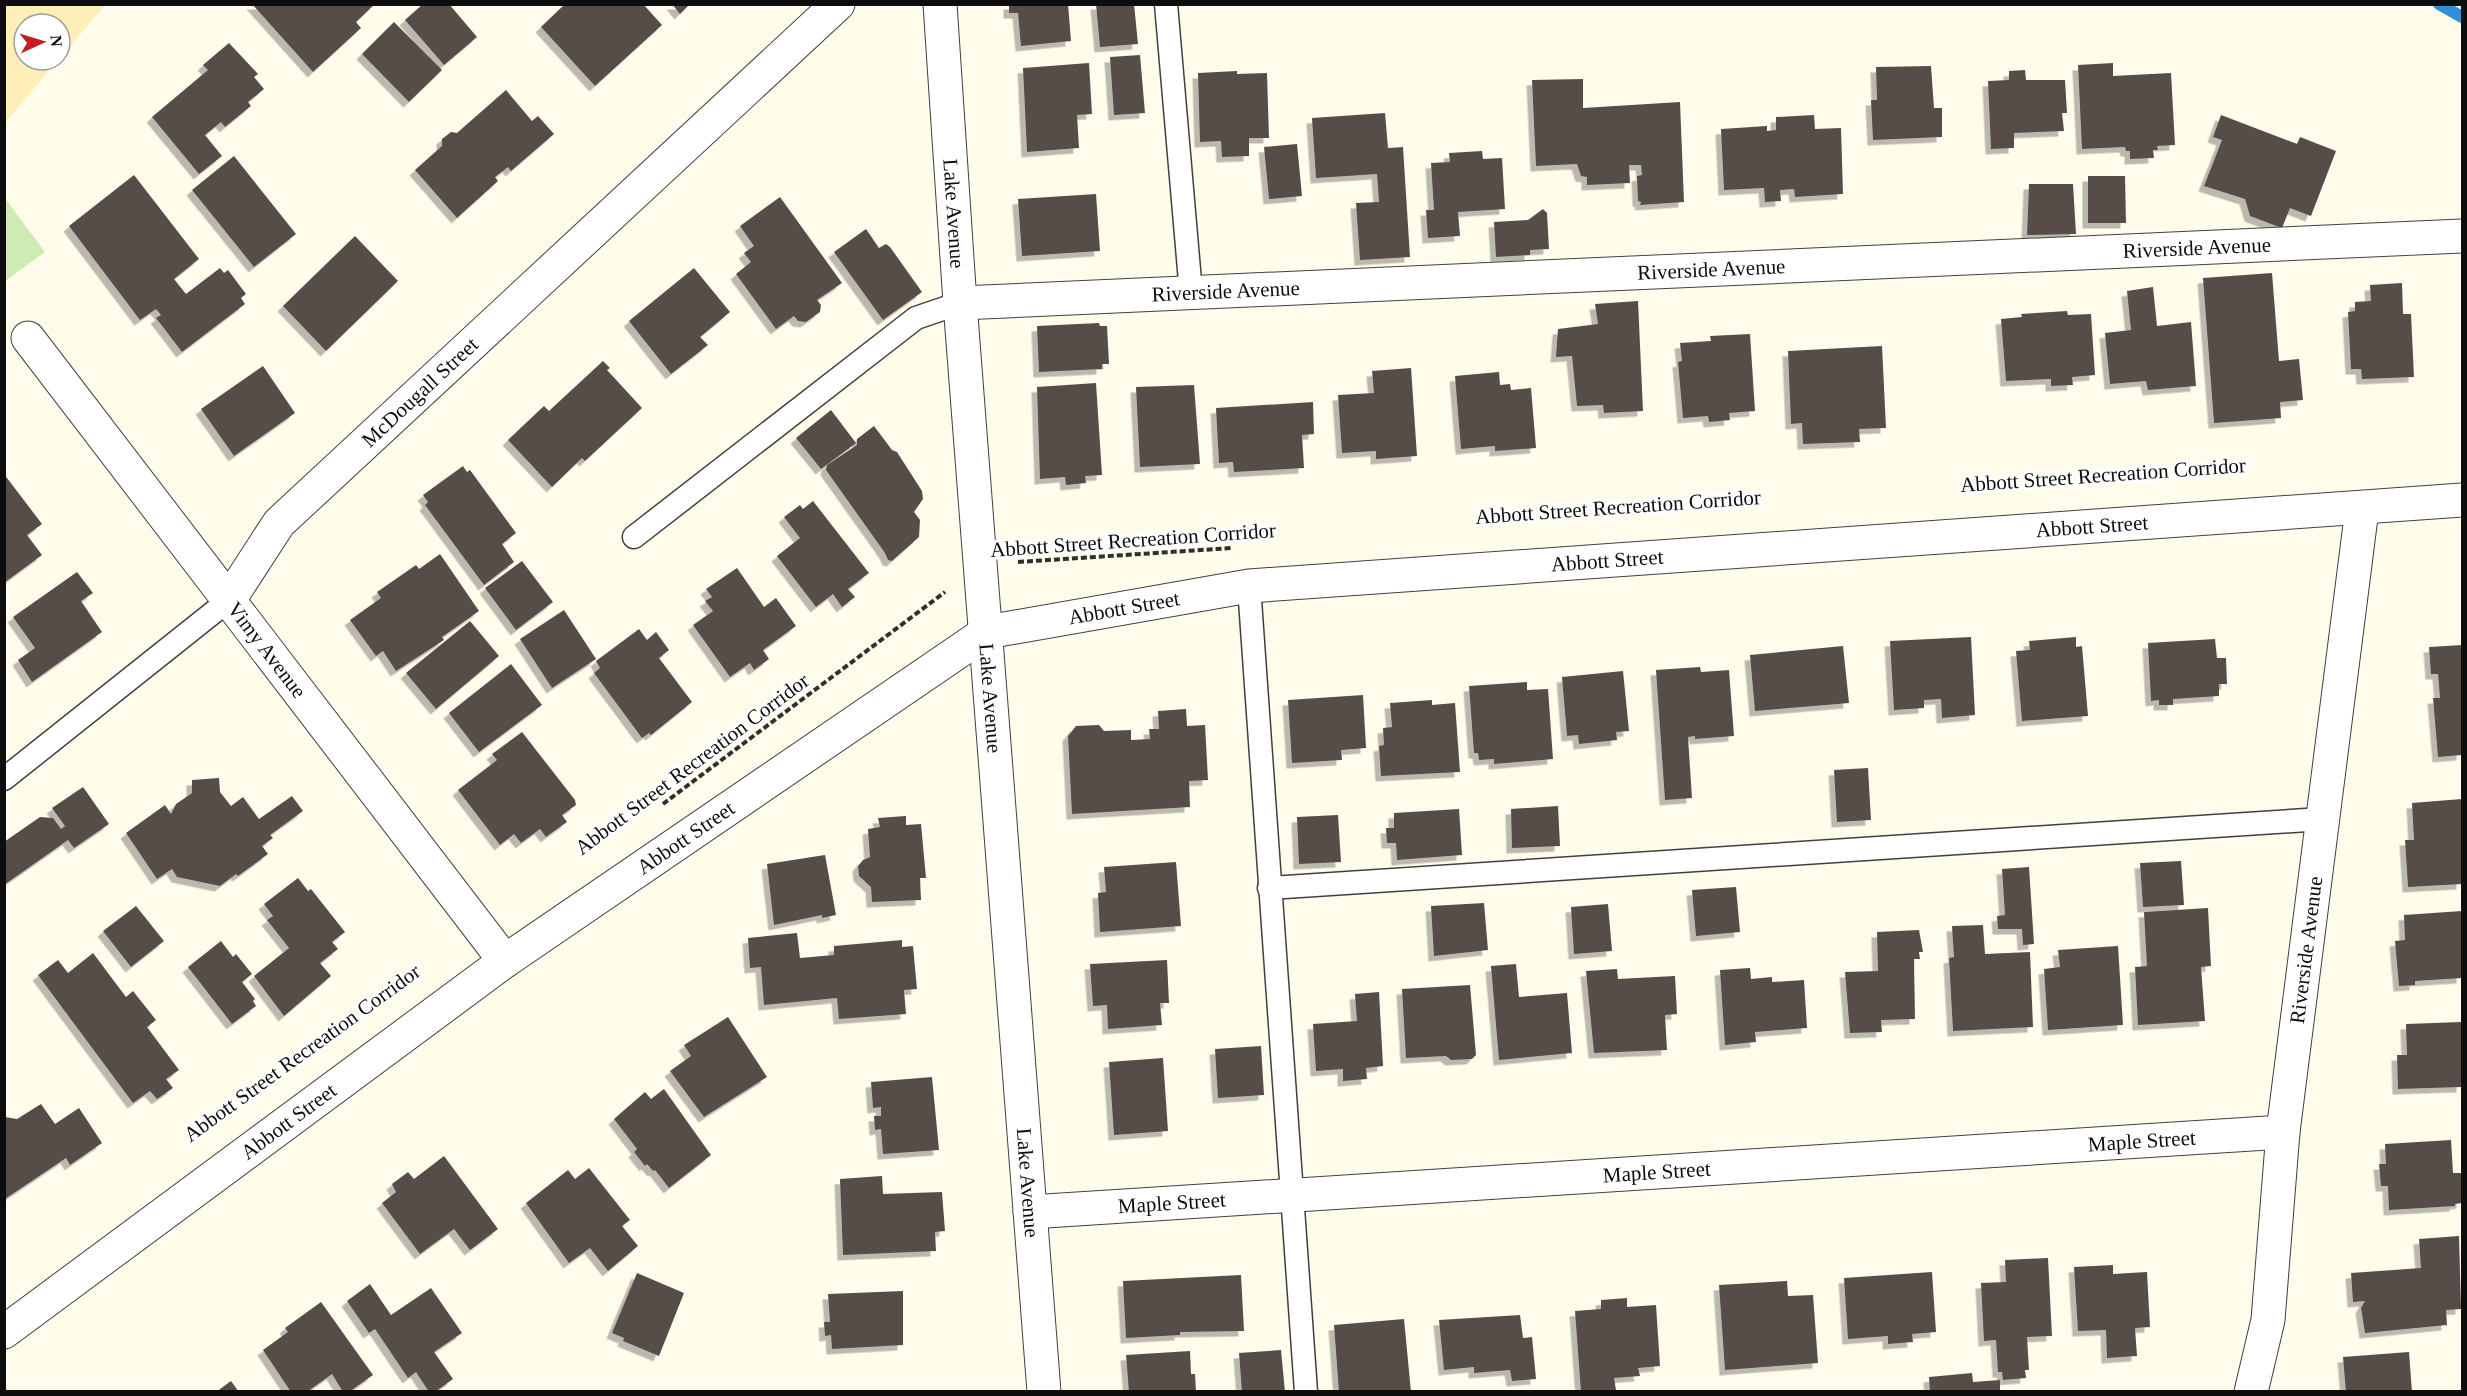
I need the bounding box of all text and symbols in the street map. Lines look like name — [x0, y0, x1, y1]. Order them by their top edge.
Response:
north arrow — [12, 12, 72, 72]
text: N — [48, 35, 65, 48]
street label: Lake Avenue — [938, 158, 970, 269]
street label: Riverside Avenue — [2122, 233, 2271, 263]
street label: Riverside Avenue — [1637, 254, 1786, 285]
street label: Riverside Avenue — [1151, 276, 1300, 306]
street label: McDougall Street — [357, 332, 483, 452]
street label: Abbott Street Recreation Corridor — [1959, 453, 2247, 497]
street label: Abbott Street Recreation Corridor — [1474, 485, 1762, 529]
street label: Abbott Street — [2035, 510, 2149, 542]
street label: Abbott Street Recreation Corridor — [989, 518, 1277, 562]
street label: Abbott Street — [1550, 545, 1664, 577]
street label: Abbott Street — [1066, 586, 1182, 630]
street label: Vimy Avenue — [223, 597, 311, 703]
street label: Lake Avenue — [974, 642, 1007, 754]
street label: Abbott Street Recreation Corridor — [570, 668, 814, 860]
street label: Abbott Street — [631, 797, 739, 881]
street label: Riverside Avenue — [2285, 875, 2327, 1025]
street label: Abbott Street Recreation Corridor — [179, 959, 425, 1147]
street label: Abbott Street — [236, 1077, 342, 1165]
street label: Maple Street — [2087, 1126, 2197, 1156]
street label: Lake Avenue — [1012, 1127, 1044, 1238]
street label: Maple Street — [1602, 1157, 1712, 1187]
street label: Maple Street — [1117, 1188, 1227, 1218]

